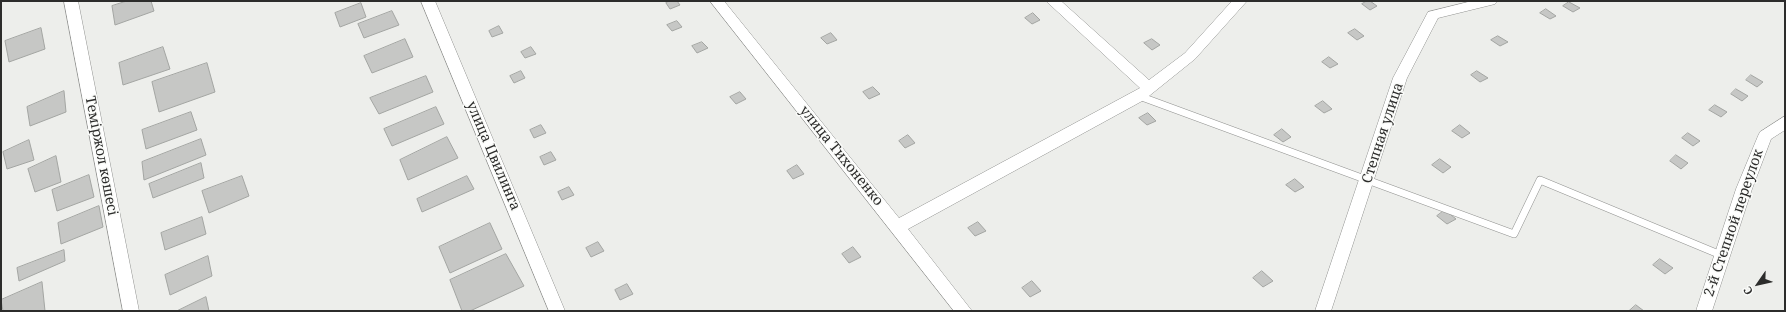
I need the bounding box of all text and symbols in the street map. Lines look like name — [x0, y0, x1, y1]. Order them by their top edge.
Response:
street label: Степная улица — [1359, 81, 1407, 185]
street label: Теміржол көшесі — [81, 95, 121, 217]
street label: улица Цвилинга — [462, 99, 524, 213]
street label: улица Тихоненко — [795, 103, 887, 209]
street label: 2-й Степной переулок — [1701, 147, 1767, 299]
north arrow — [1738, 264, 1778, 304]

